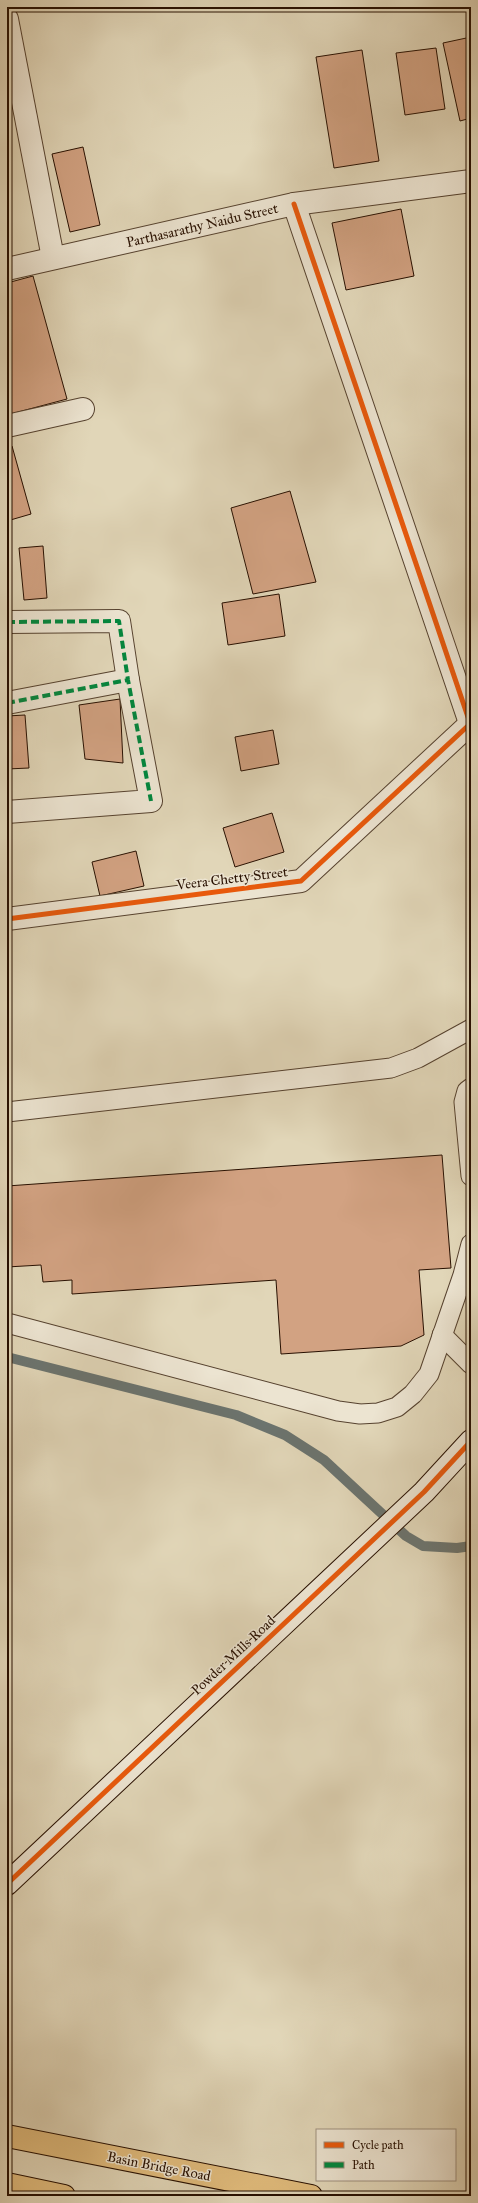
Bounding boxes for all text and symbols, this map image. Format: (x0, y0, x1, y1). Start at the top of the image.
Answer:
street label: Parthasarathy Naidu Street (125, 200, 280, 251)
street label: Veera Chetty Street (174, 863, 289, 894)
street label: Powder Mills Road (188, 1612, 279, 1699)
legend (316, 2129, 456, 2181)
text: Cycle path (352, 2138, 404, 2152)
street label: Basin Bridge Road (106, 2148, 212, 2185)
text: Path (352, 2158, 375, 2172)

